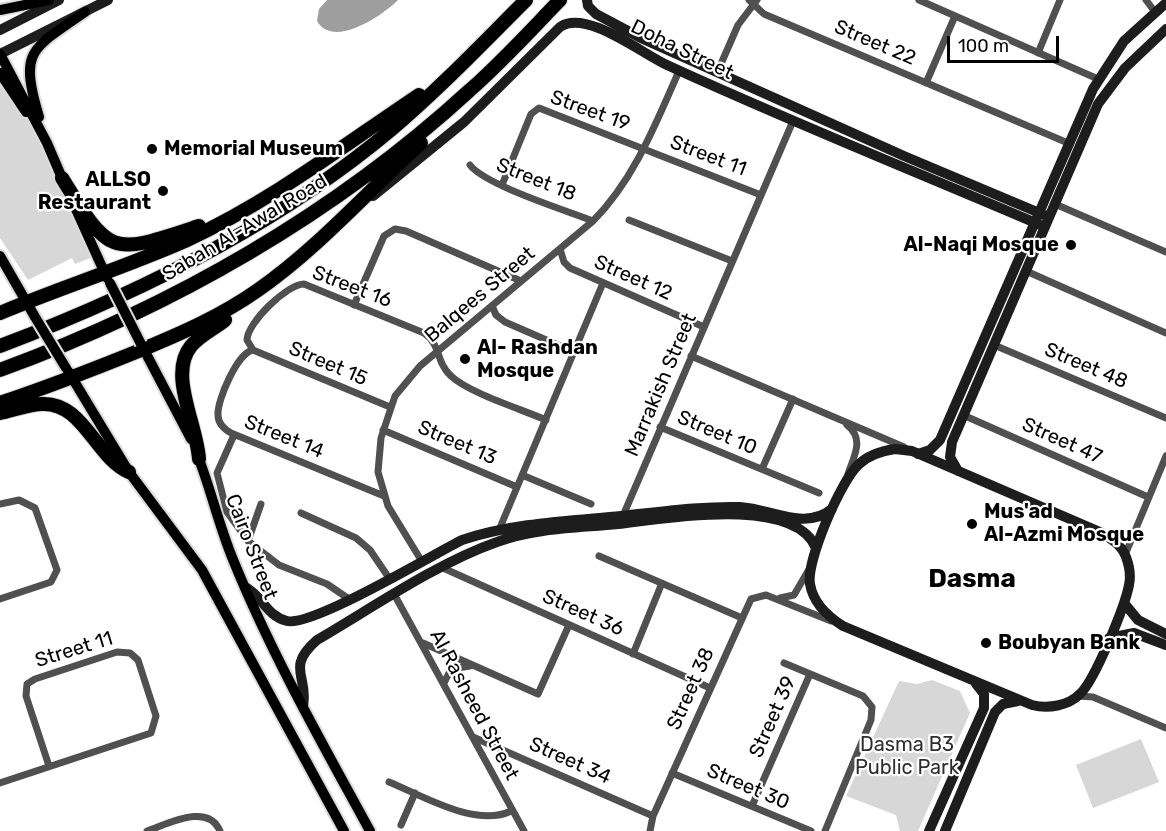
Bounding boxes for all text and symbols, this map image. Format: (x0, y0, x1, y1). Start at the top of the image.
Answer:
street label: Doha Street (627, 15, 737, 85)
street label: Street 22 (831, 15, 919, 71)
scale bar (950, 24, 1062, 62)
text: 100 m (958, 35, 1009, 57)
street label: Street 19 (547, 86, 633, 136)
street label: Street 11 (666, 130, 750, 182)
place label: Memorial Museum (164, 137, 343, 161)
marker: Memorial Museum (145, 142, 159, 156)
street label: Street 18 (493, 153, 579, 207)
place label: ALLSO Restaurant (38, 168, 151, 215)
street label: Sabah Al-Awal Road (158, 169, 332, 287)
marker: ALLSO Restaurant (156, 184, 170, 198)
place label: Al-Naqi Mosque (904, 233, 1059, 257)
marker: Al-Naqi Mosque (1064, 238, 1078, 252)
street label: Balqees Street (420, 242, 540, 348)
street label: Street 12 (590, 250, 676, 306)
street label: Street 16 (309, 261, 395, 313)
street label: Marrakish Street (620, 310, 702, 460)
place label: Al- Rashdan Mosque (477, 336, 598, 383)
street label: Street 15 (285, 337, 371, 391)
street label: Street 48 (1041, 338, 1131, 394)
marker: Al- Rashdan Mosque (458, 352, 472, 366)
street label: Street 10 (674, 406, 760, 460)
street label: Street 14 (241, 410, 327, 464)
street label: Street 47 (1018, 413, 1106, 469)
street label: Street 13 (414, 416, 500, 470)
street label: Cairo Street (220, 491, 282, 603)
place label: Mus'ad Al-Azmi Mosque (984, 500, 1144, 547)
marker: Mus'ad Al-Azmi Mosque (965, 517, 979, 531)
district label: Dasma (928, 563, 1016, 595)
street label: Street 36 (538, 584, 628, 642)
street label: Al Rasheed Street (424, 626, 524, 784)
street label: Street 11 (32, 627, 116, 673)
place label: Boubyan Bank (998, 631, 1140, 655)
marker: Boubyan Bank (979, 636, 993, 650)
street label: Street 38 (662, 644, 720, 734)
street label: Street 39 (744, 673, 802, 761)
street label: Street 34 (525, 732, 615, 790)
park label: Dasma B3 Public Park (855, 733, 959, 780)
street label: Street 30 (703, 759, 793, 815)

